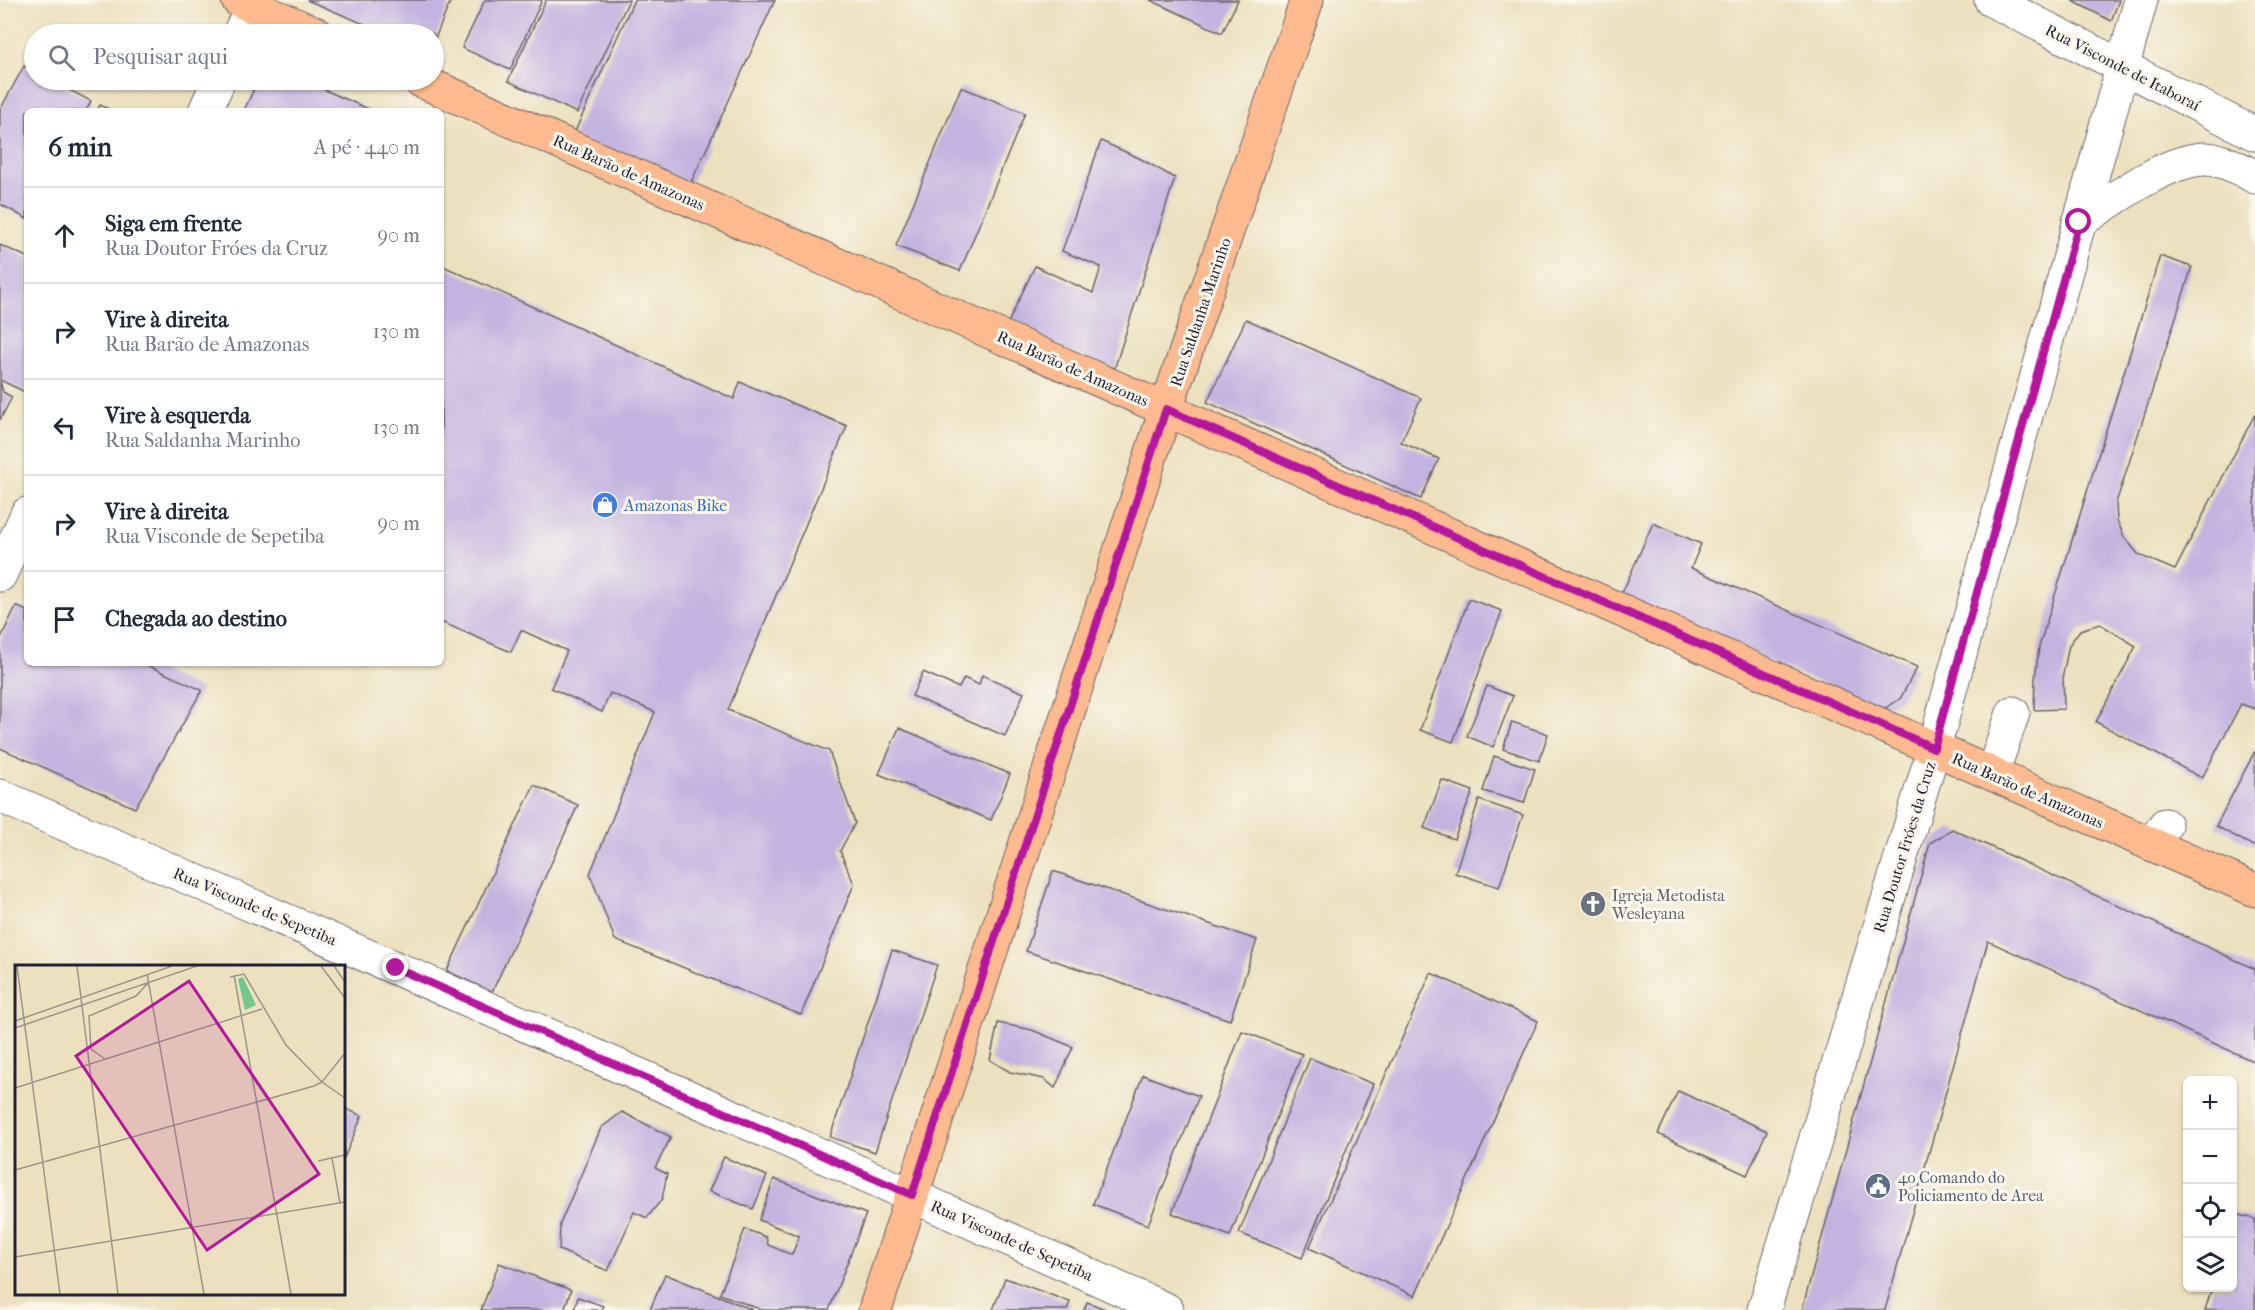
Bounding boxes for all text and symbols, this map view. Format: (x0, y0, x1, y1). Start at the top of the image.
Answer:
street label: Rua Visconde de Itaboraí (2042, 20, 2204, 115)
search box (24, 24, 444, 90)
icon: search (45, 41, 78, 74)
text: Pesquisar aqui (93, 44, 228, 70)
street label: Rua Barão de Amazonas (550, 131, 707, 214)
text: 6 min (48, 132, 112, 163)
text: A pé · 440 m (314, 136, 420, 159)
route start (2065, 208, 2091, 234)
text: Siga em frente (105, 211, 242, 237)
icon: ahead (48, 219, 81, 252)
text: 90 m (378, 224, 420, 247)
street label: Rua Saldanha Marinho (1166, 235, 1235, 389)
text: Rua Doutor Fróes da Cruz (105, 237, 328, 260)
text: Vire à direita (105, 307, 228, 333)
icon: right (48, 315, 81, 348)
text: 130 m (373, 320, 420, 343)
street label: Rua Barão de Amazonas (994, 327, 1151, 410)
text: Rua Barão de Amazonas (105, 333, 310, 356)
text: Vire à esquerda (105, 403, 250, 429)
icon: left (48, 411, 81, 444)
text: 130 m (373, 416, 420, 439)
text: Rua Saldanha Marinho (105, 429, 300, 452)
shop icon: Amazonas Bike (590, 490, 620, 520)
place label: Amazonas Bike (623, 496, 727, 515)
text: Vire à direita (105, 499, 228, 525)
icon: right (48, 507, 81, 540)
text: 90 m (378, 512, 420, 535)
text: Rua Visconde de Sepetiba (105, 525, 324, 548)
icon: arrive (48, 603, 81, 636)
text: Chegada ao destino (105, 606, 287, 632)
street label: Rua Barão de Amazonas (1949, 749, 2106, 832)
street label: Rua Doutor Fróes da Cruz (1869, 759, 1940, 935)
street label: Rua Visconde de Sepetiba (170, 863, 340, 950)
place label: Igreja Metodista Wesleyana (1611, 886, 1726, 923)
church icon: Igreja Metodista Wesleyana (1578, 889, 1608, 919)
route end (382, 954, 408, 980)
inset map (15, 965, 345, 1295)
map controls (2183, 1076, 2237, 1292)
button: + (2183, 1076, 2237, 1130)
button: − (2183, 1130, 2237, 1184)
place label: 4o Comando do Policiamento de Area (1898, 1168, 2044, 1205)
public building icon: 4o Comando do Policiamento de Area (1863, 1171, 1893, 1201)
button: locate (2183, 1184, 2237, 1238)
street label: Rua Visconde de Sepetiba (928, 1196, 1096, 1285)
button: layers (2183, 1238, 2237, 1292)

